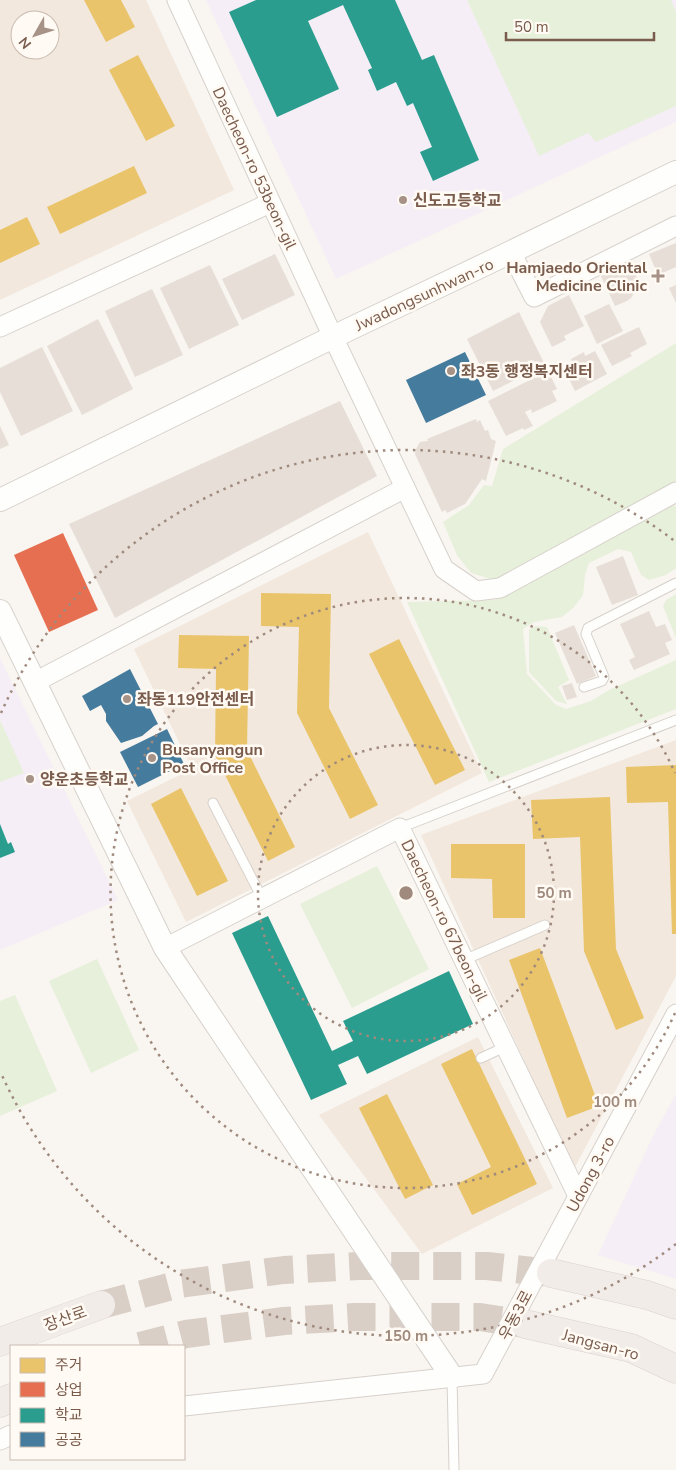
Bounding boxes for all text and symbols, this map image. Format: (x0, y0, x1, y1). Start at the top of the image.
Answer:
north arrow (10, 10, 60, 60)
scale bar (506, 10, 654, 42)
text: 50 m (514, 17, 549, 37)
text: N (15, 33, 36, 53)
street label: Daecheon-ro 53beon-gil (207, 83, 302, 254)
place label: 신도고등학교 (413, 190, 502, 212)
marker: 신도고등학교 (397, 194, 409, 206)
street label: Jwadongsunhwan-ro (351, 253, 497, 337)
place label: Hamjaedo Oriental Medicine Clinic (506, 257, 647, 297)
marker: Hamjaedo Oriental Medicine Clinic (651, 269, 665, 283)
place label: 좌3동 행정복지센터 (461, 361, 593, 383)
marker: 좌3동 행정복지센터 (445, 365, 457, 377)
place label: 좌동119안전센터 (137, 689, 254, 711)
marker: 좌동119안전센터 (121, 693, 133, 705)
place label: Busanyangun Post Office (162, 739, 263, 779)
marker: Busanyangun Post Office (146, 752, 158, 764)
place label: 양운초등학교 (40, 769, 129, 791)
marker: 양운초등학교 (24, 773, 36, 785)
street label: Daecheon-ro 67beon-gil (395, 836, 493, 1005)
text: 50 m (536, 883, 572, 903)
centre of rings (397, 884, 415, 902)
text: 100 m (593, 1092, 637, 1112)
street label: Udong 3-ro (562, 1132, 620, 1216)
street label: 우동3로 (494, 1286, 538, 1344)
street label: 장산로 (41, 1301, 90, 1337)
street label: Jangsan-ro (559, 1324, 642, 1366)
text: 150 m (384, 1326, 428, 1346)
legend (10, 1345, 185, 1460)
text: 주거 (55, 1355, 83, 1375)
text: 상업 (55, 1380, 83, 1400)
text: 학교 (55, 1405, 83, 1425)
text: 공공 (55, 1430, 83, 1450)

